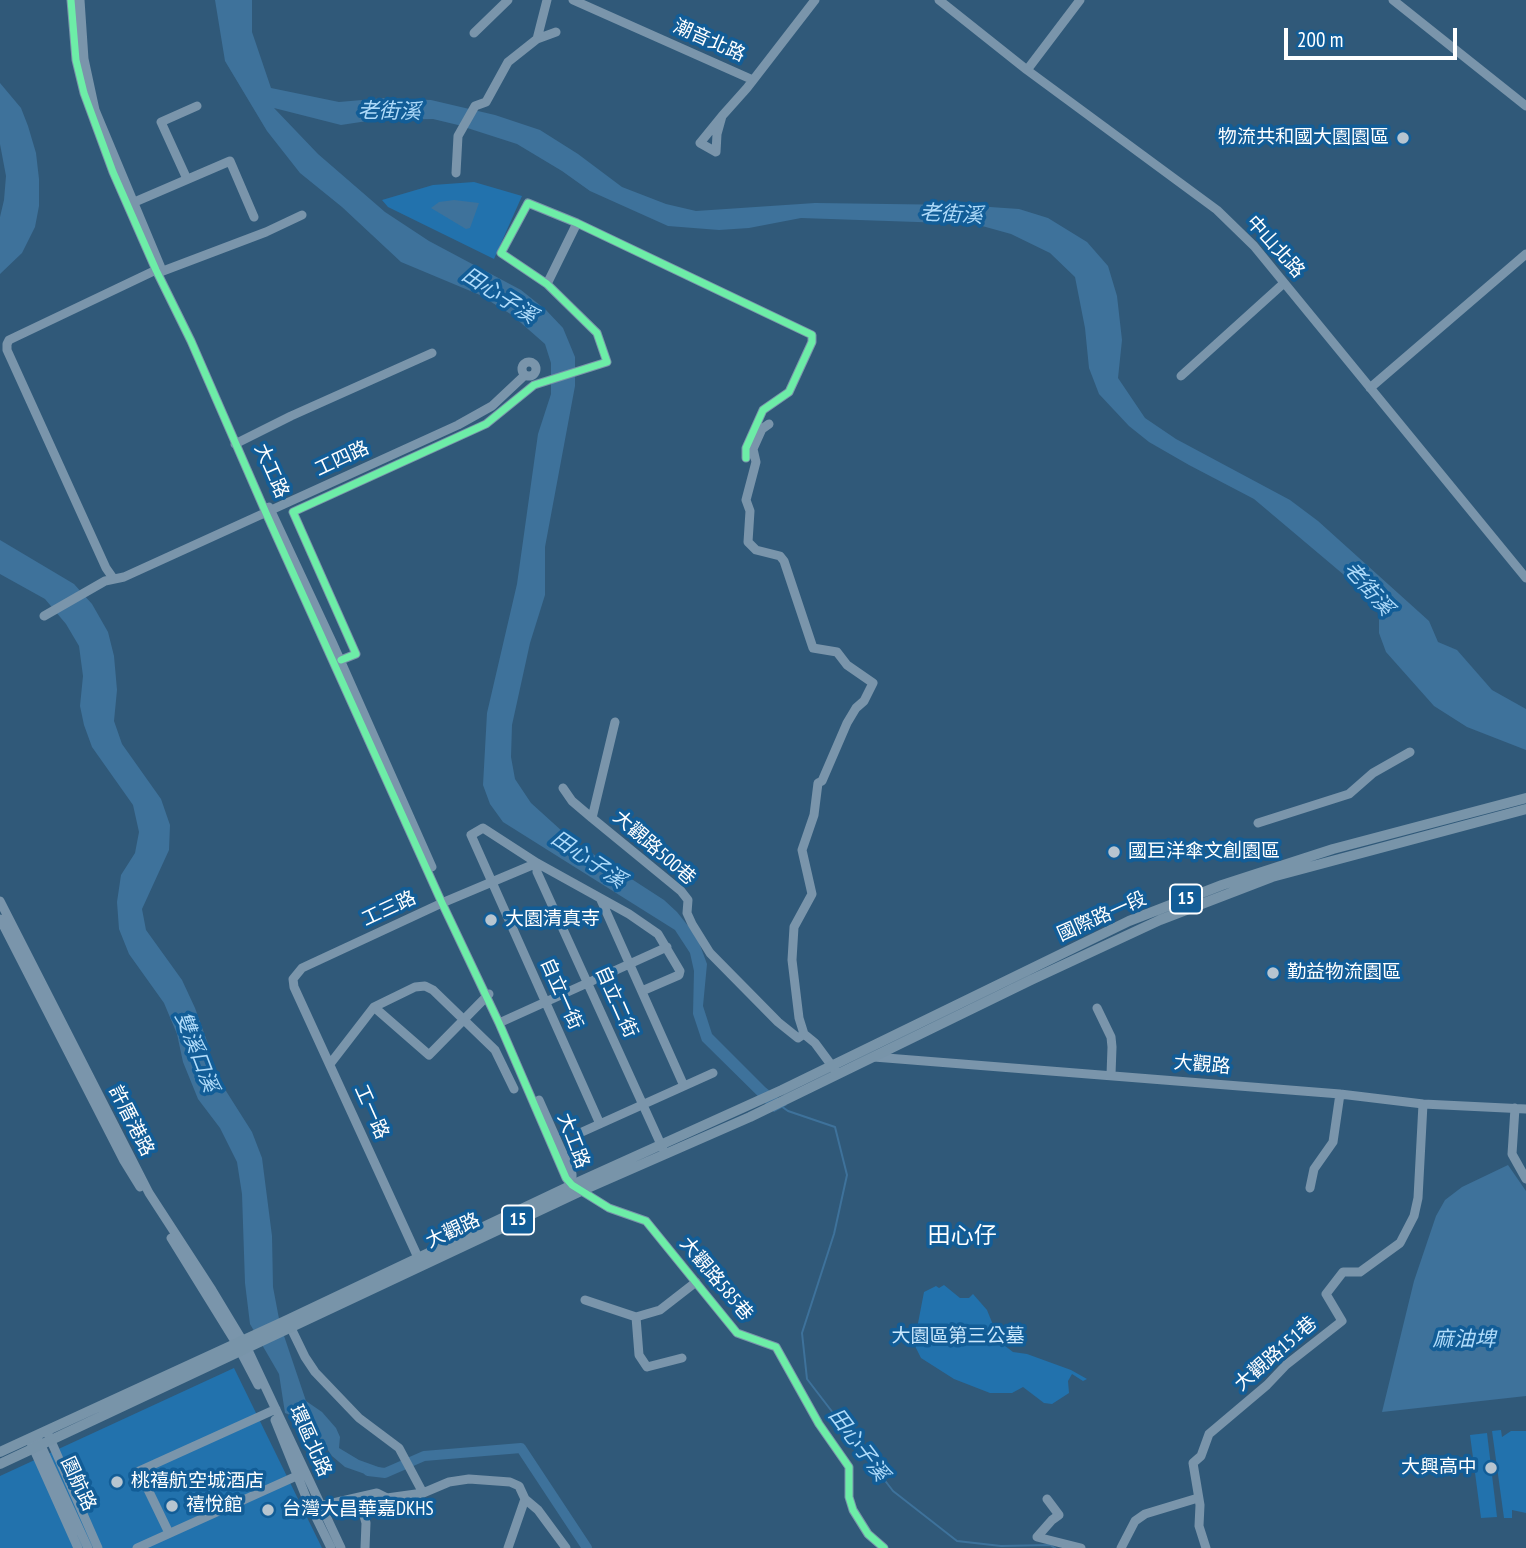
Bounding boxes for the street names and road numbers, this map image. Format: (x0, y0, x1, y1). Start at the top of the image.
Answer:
street label: 潮音北路 (670, 15, 748, 67)
street label: 中山北路 (1241, 211, 1309, 283)
street label: 工四路 (311, 437, 373, 481)
street label: 大工路 (249, 440, 293, 502)
street label: 大觀路500巷 (608, 806, 700, 890)
road number: 15 (1170, 884, 1202, 914)
street label: 工三路 (358, 887, 420, 931)
street label: 國際路一段 (1054, 887, 1150, 947)
street label: 自立一街 (535, 955, 587, 1033)
street label: 自立二街 (590, 963, 642, 1041)
street label: 大觀路 (1173, 1051, 1231, 1079)
street label: 工一路 (349, 1081, 393, 1143)
street label: 許厝港路 (104, 1082, 158, 1160)
street label: 大工路 (552, 1110, 594, 1172)
road number: 15 (502, 1205, 534, 1234)
street label: 大觀路 (422, 1209, 484, 1253)
street label: 大觀路585巷 (675, 1233, 757, 1325)
street label: 大觀路151巷 (1230, 1312, 1322, 1396)
street label: 環區北路 (284, 1402, 336, 1480)
street label: 園航路 (56, 1453, 100, 1515)

